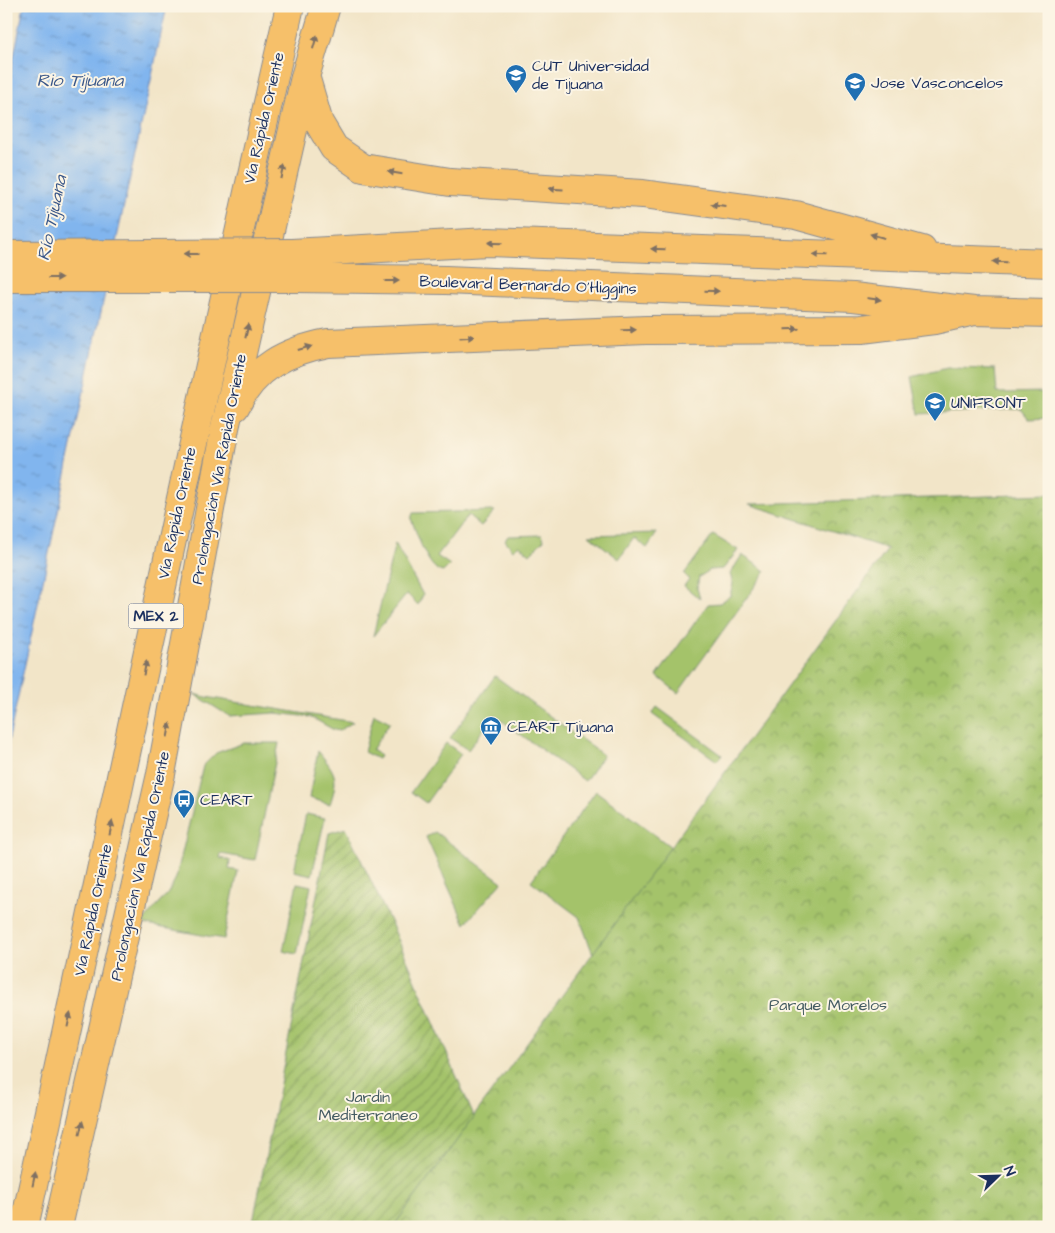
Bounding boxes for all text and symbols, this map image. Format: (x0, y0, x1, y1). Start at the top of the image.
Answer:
one-way arrow (312, 34, 320, 49)
street label: Vía Rápida Oriente (238, 50, 290, 186)
place label: CUT Universidad de Tijuana (532, 55, 649, 95)
school or university icon: CUT Universidad de Tijuana (504, 63, 528, 94)
water label: Rio Tijuana (37, 68, 124, 93)
school or university icon: Jose Vasconcelos (843, 71, 867, 102)
place label: Jose Vasconcelos (871, 72, 1003, 94)
one-way arrow (279, 165, 287, 180)
one-way arrow (387, 168, 403, 176)
water label: Río Tijuana (31, 172, 73, 263)
one-way arrow (548, 184, 564, 192)
one-way arrow (710, 200, 726, 208)
one-way arrow (870, 231, 885, 239)
one-way arrow (487, 238, 503, 246)
one-way arrow (649, 245, 665, 253)
one-way arrow (183, 250, 199, 258)
one-way arrow (812, 251, 828, 259)
one-way arrow (992, 257, 1008, 265)
street label: Boulevard Bernardo O'Higgins (419, 270, 637, 301)
one-way arrow (47, 274, 63, 282)
one-way arrow (384, 277, 400, 285)
one-way arrow (704, 287, 720, 295)
one-way arrow (866, 295, 882, 303)
one-way arrow (243, 323, 251, 338)
one-way arrow (784, 325, 800, 333)
one-way arrow (622, 326, 638, 334)
one-way arrow (459, 332, 475, 340)
one-way arrow (298, 344, 313, 352)
street label: Prolongación Vía Rápida Oriente (186, 352, 253, 586)
school or university icon: UNIFRONT (923, 391, 947, 422)
place label: UNIFRONT (951, 392, 1026, 414)
street label: Vía Rápida Oriente (152, 445, 202, 581)
road number: MEX 2 (128, 604, 184, 628)
one-way arrow (141, 661, 149, 676)
museum icon: CEART Tijuana (479, 715, 503, 746)
place label: CEART Tijuana (507, 716, 613, 738)
one-way arrow (165, 722, 173, 738)
street label: Prolongación Vía Rápida Oriente (105, 749, 176, 983)
bus stop icon: CEART (172, 788, 196, 819)
place label: CEART (200, 789, 252, 811)
one-way arrow (108, 819, 116, 835)
street label: Vía Rápida Oriente (68, 842, 118, 978)
park label: Parque Morelos (769, 994, 887, 1016)
one-way arrow (65, 1013, 73, 1028)
park label: Jardin Mediterraneo (318, 1086, 418, 1126)
one-way arrow (77, 1121, 85, 1136)
north arrow (972, 1150, 1022, 1200)
text: N (998, 1163, 1020, 1179)
one-way arrow (30, 1172, 38, 1187)

